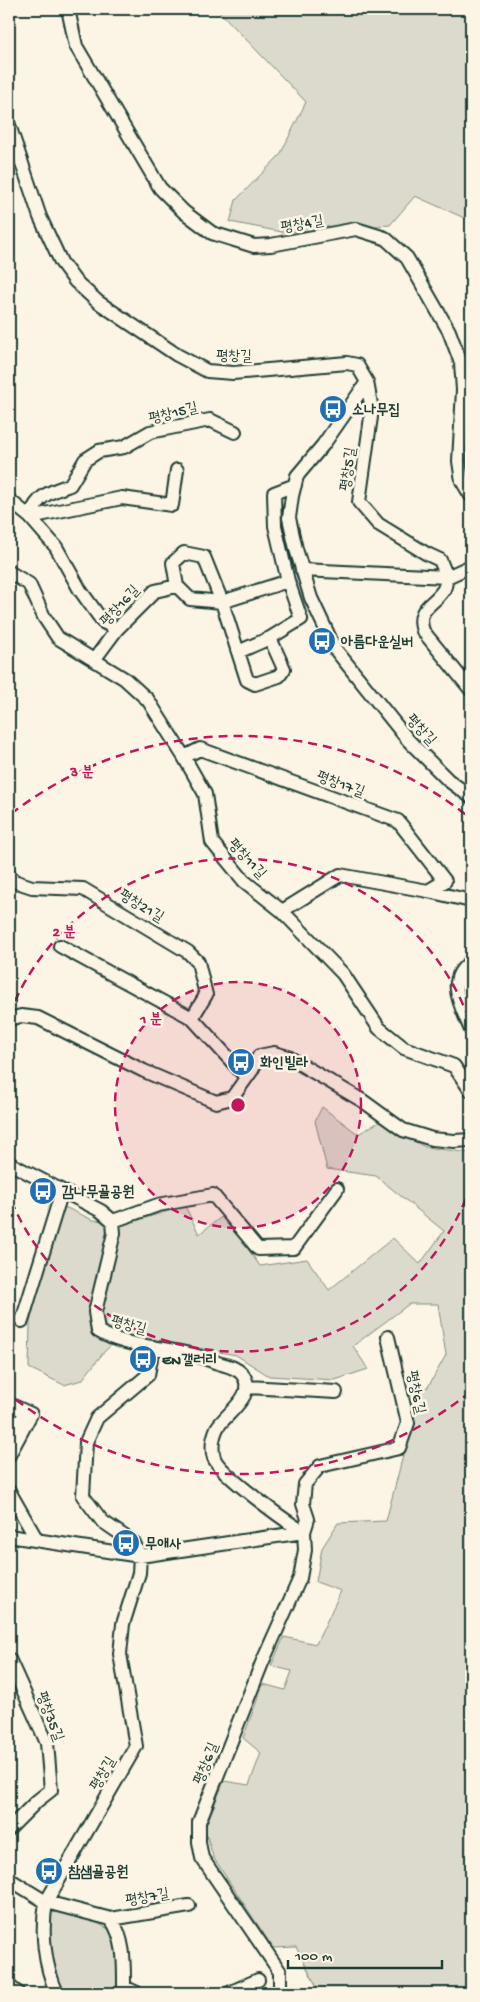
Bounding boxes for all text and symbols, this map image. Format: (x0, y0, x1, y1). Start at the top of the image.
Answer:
street label: 평창4길 (279, 212, 325, 238)
street label: 평창길 (216, 348, 252, 366)
bus stop icon: 소나무집 (318, 394, 348, 424)
street label: 평창15길 (147, 399, 200, 429)
place label: 소나무집 (352, 402, 400, 420)
street label: 평창5길 (337, 446, 361, 492)
street label: 평창16길 (97, 582, 144, 631)
bus stop icon: 아름다운실버 (307, 626, 337, 656)
place label: 아름다운실버 (340, 634, 413, 652)
street label: 평창길 (402, 711, 439, 750)
text: 3 분 (69, 764, 94, 782)
street label: 평창17길 (314, 768, 367, 802)
street label: 평창11길 (223, 836, 270, 883)
street label: 평창21길 (115, 886, 167, 927)
text: 2 분 (53, 924, 75, 942)
text: 1 분 (139, 1011, 162, 1029)
bus stop icon: 화인빌라 (226, 1047, 256, 1077)
place label: 화인빌라 (260, 1055, 308, 1073)
centre of rings (229, 1096, 247, 1114)
bus stop icon: 감나무골공원 (28, 1176, 58, 1206)
place label: 감나무골공원 (62, 1184, 134, 1202)
street label: 평창길 (109, 1313, 148, 1339)
bus stop icon: EN갤러리 (128, 1344, 158, 1374)
place label: EN갤러리 (162, 1352, 217, 1370)
street label: 평창6길 (402, 1369, 428, 1416)
bus stop icon: 무애사 (111, 1528, 141, 1558)
place label: 무애사 (145, 1536, 181, 1554)
street label: 평창35길 (31, 1689, 67, 1744)
street label: 평창6길 (190, 1740, 223, 1787)
street label: 평창길 (87, 1754, 121, 1794)
bus stop icon: 참샘골공원 (34, 1856, 64, 1886)
place label: 참샘골공원 (68, 1864, 128, 1882)
street label: 평창7길 (124, 1885, 171, 1911)
scale bar (288, 1937, 441, 1969)
text: 100 m (294, 1948, 333, 1966)

